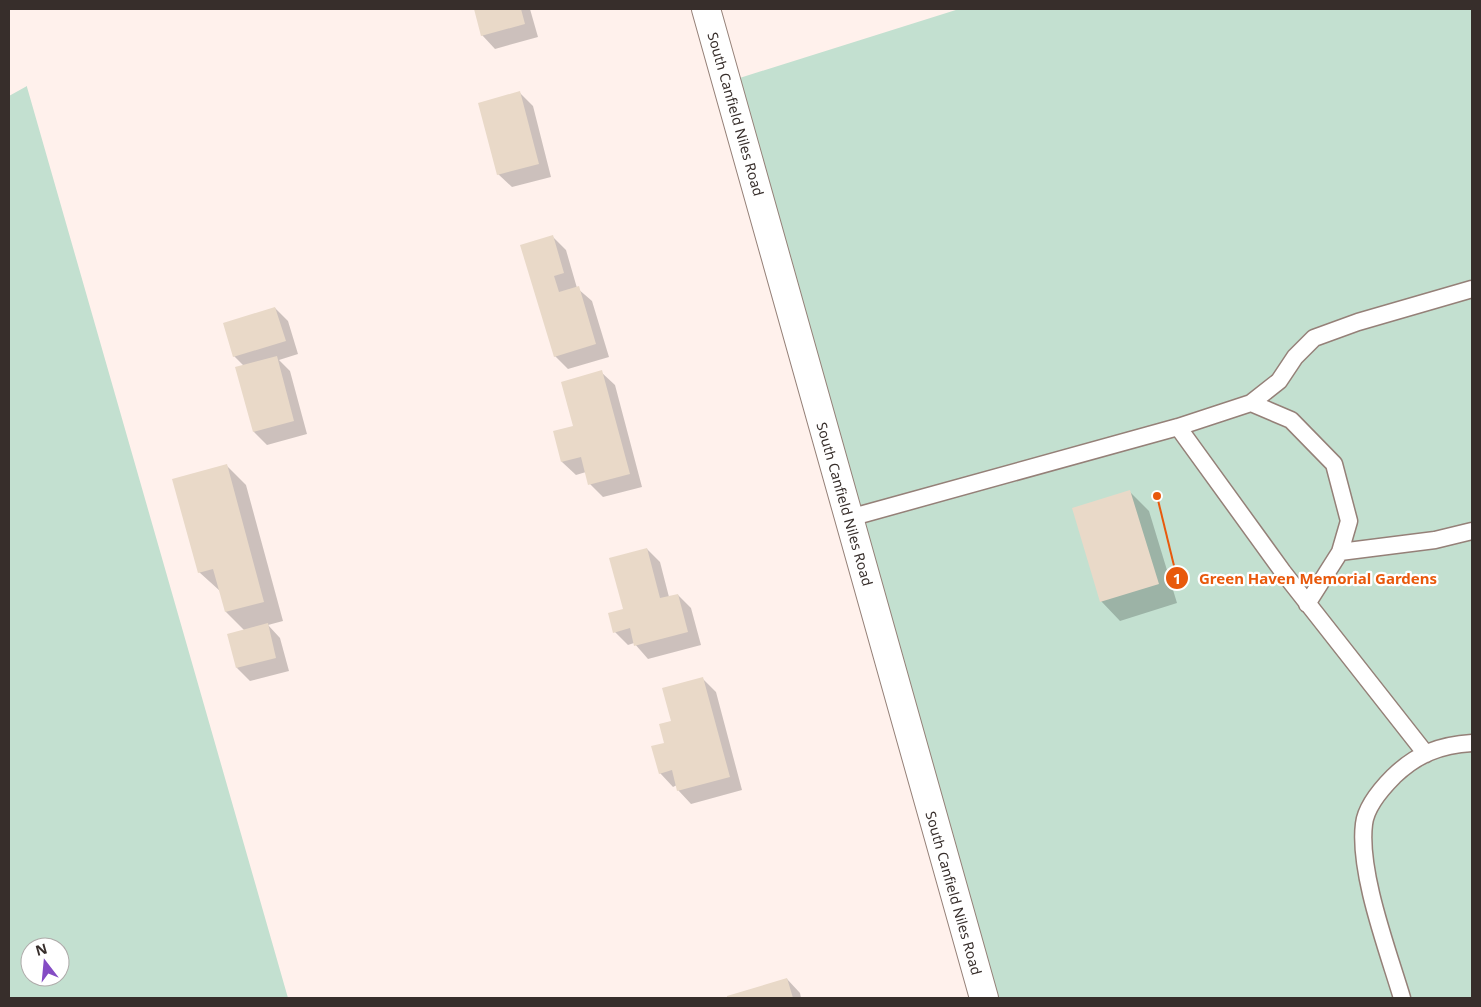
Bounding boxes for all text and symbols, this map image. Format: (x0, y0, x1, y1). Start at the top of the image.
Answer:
street label: South Canfield Niles Road (704, 30, 768, 198)
street label: South Canfield Niles Road (813, 420, 877, 588)
callout: Green Haven Memorial Gardens (1164, 563, 1447, 593)
text: 1 (1173, 568, 1181, 588)
text: Green Haven Memorial Gardens (1199, 568, 1437, 588)
street label: South Canfield Niles Road (922, 809, 986, 977)
north arrow (20, 937, 70, 987)
text: N (33, 938, 49, 960)

